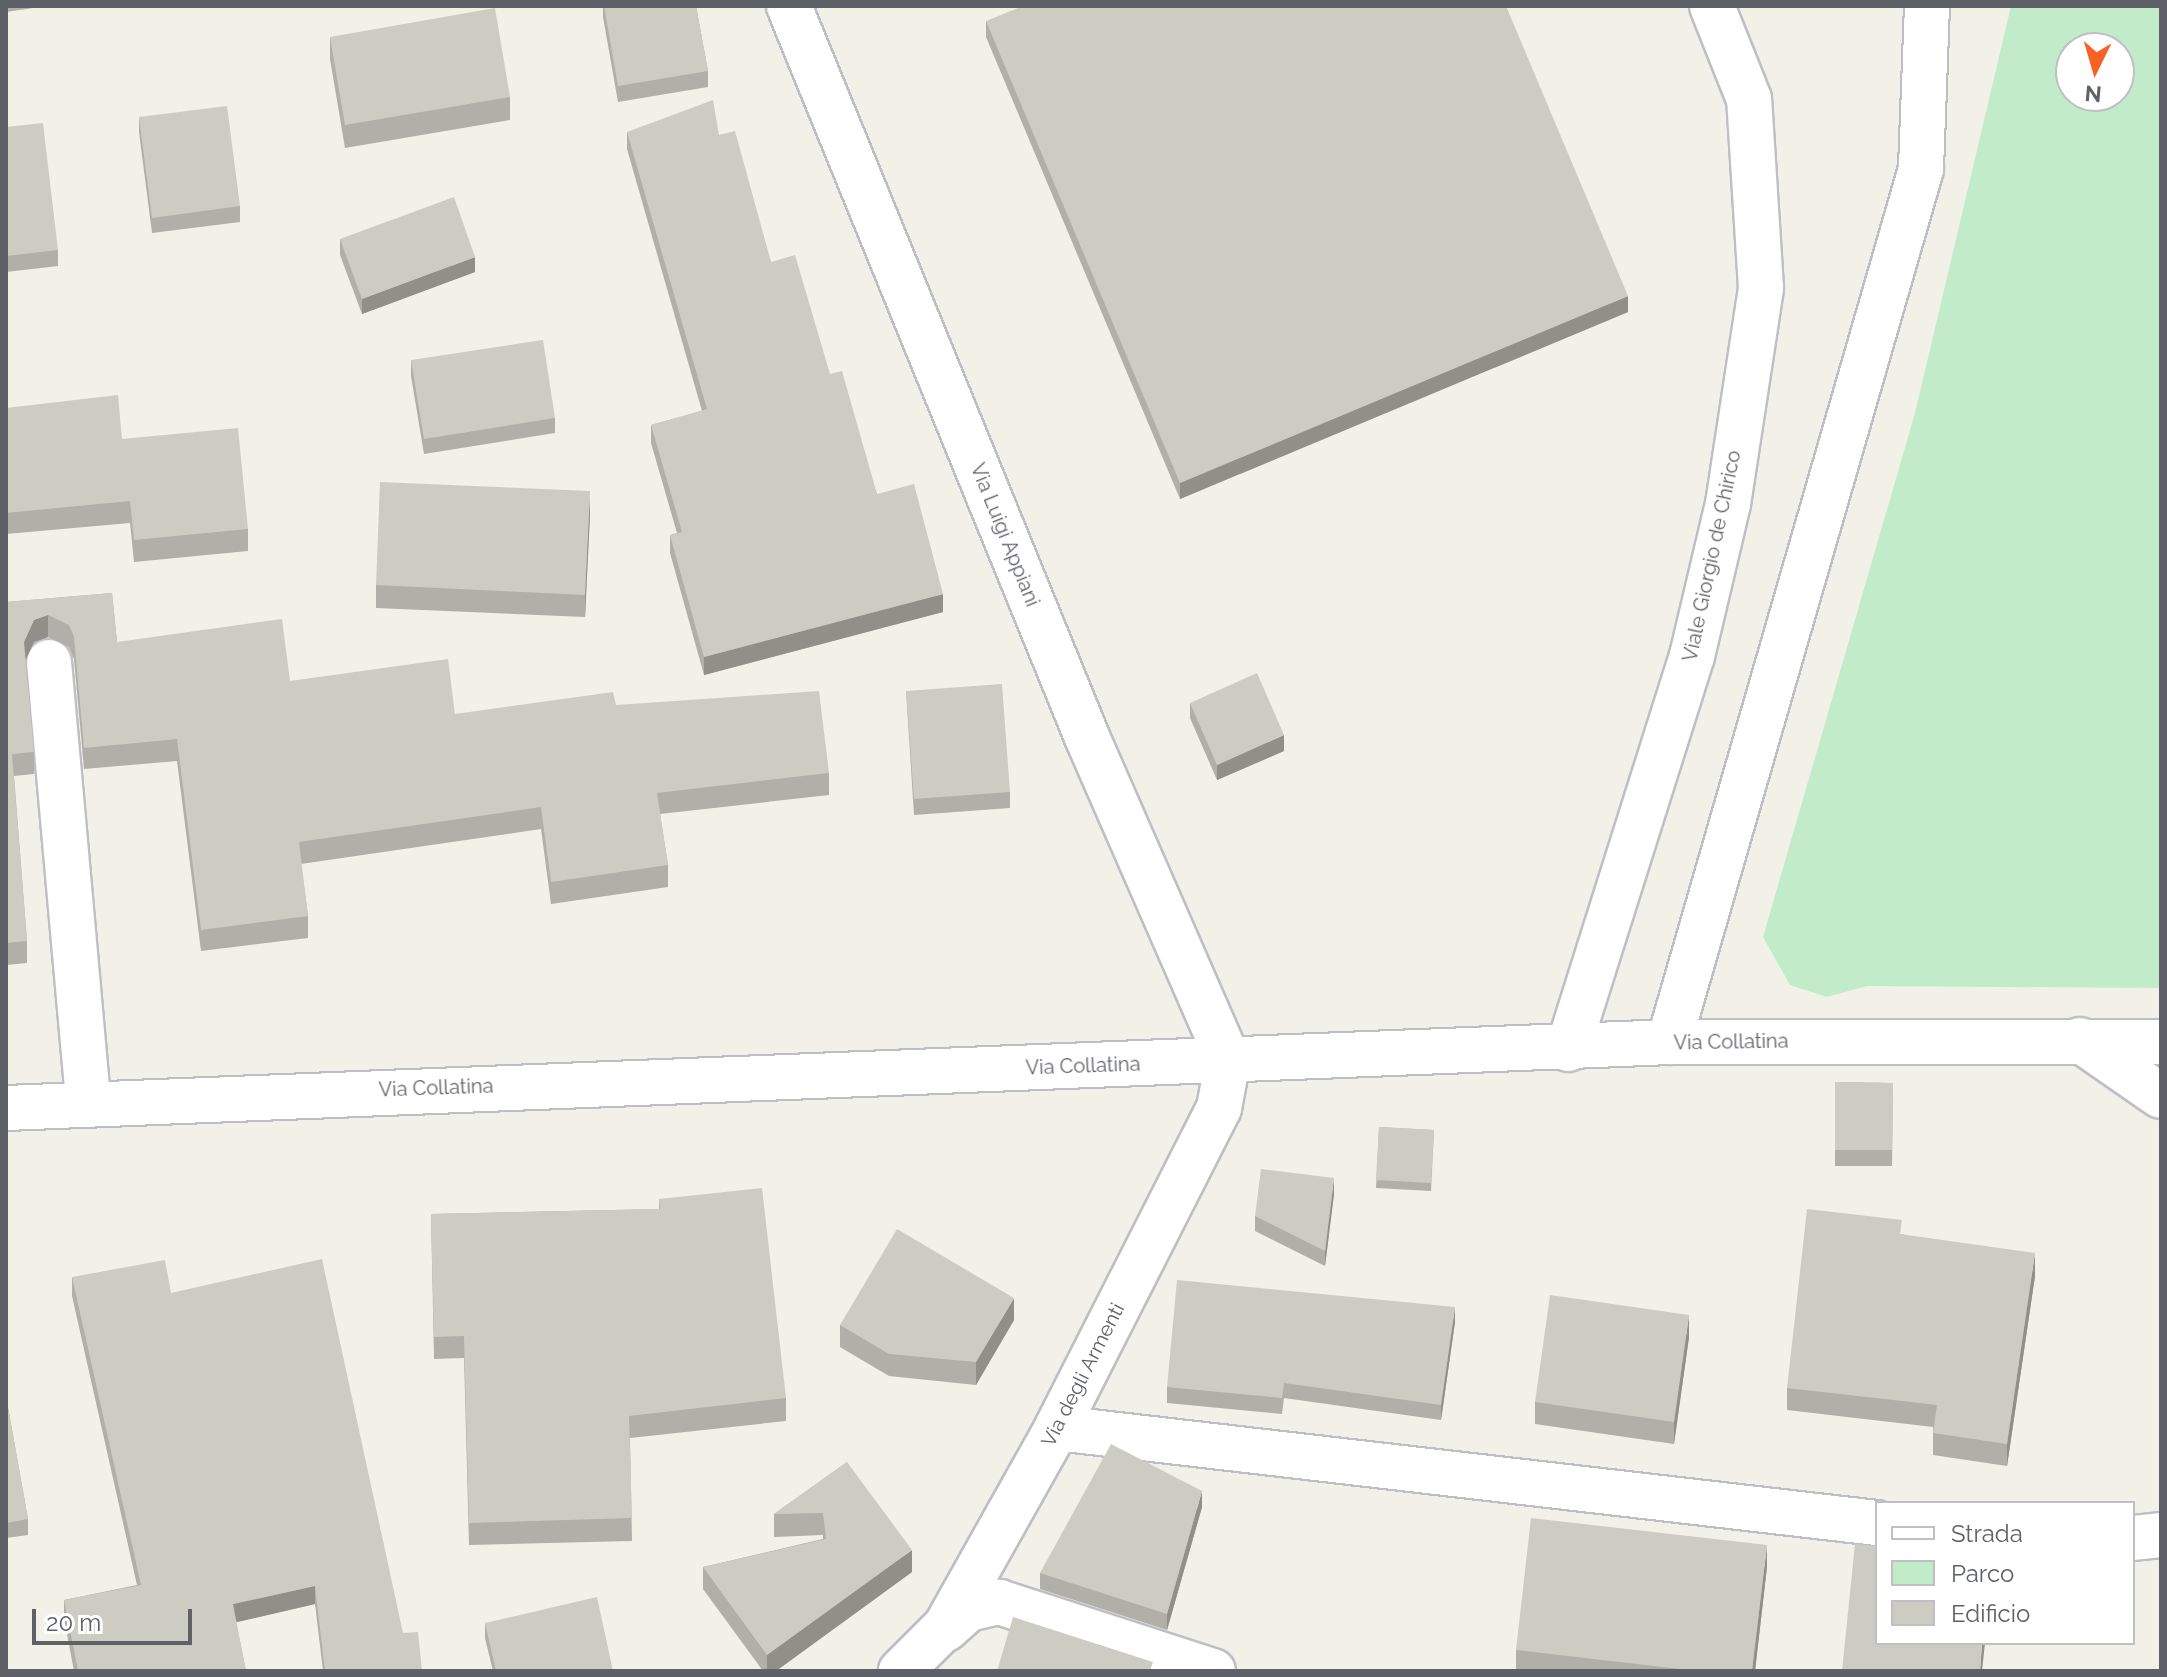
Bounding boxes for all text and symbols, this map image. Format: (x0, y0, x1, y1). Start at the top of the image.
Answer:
north arrow (2055, 32, 2135, 112)
text: N (2084, 80, 2103, 108)
street label: Viale Giorgio de Chirico (1678, 448, 1746, 664)
street label: Via Luigi Appiani (965, 460, 1045, 610)
street label: Via Collatina (1673, 1029, 1789, 1055)
street label: Via Collatina (1025, 1052, 1141, 1080)
street label: Via Collatina (378, 1074, 494, 1102)
street label: Via degli Armenti (1036, 1299, 1130, 1451)
legend (1875, 1501, 2135, 1645)
text: Strada (1951, 1519, 2023, 1548)
text: Parco (1951, 1559, 2014, 1588)
scale bar (36, 1593, 196, 1643)
text: Edificio (1951, 1599, 2030, 1628)
text: 20 m (46, 1608, 101, 1637)

